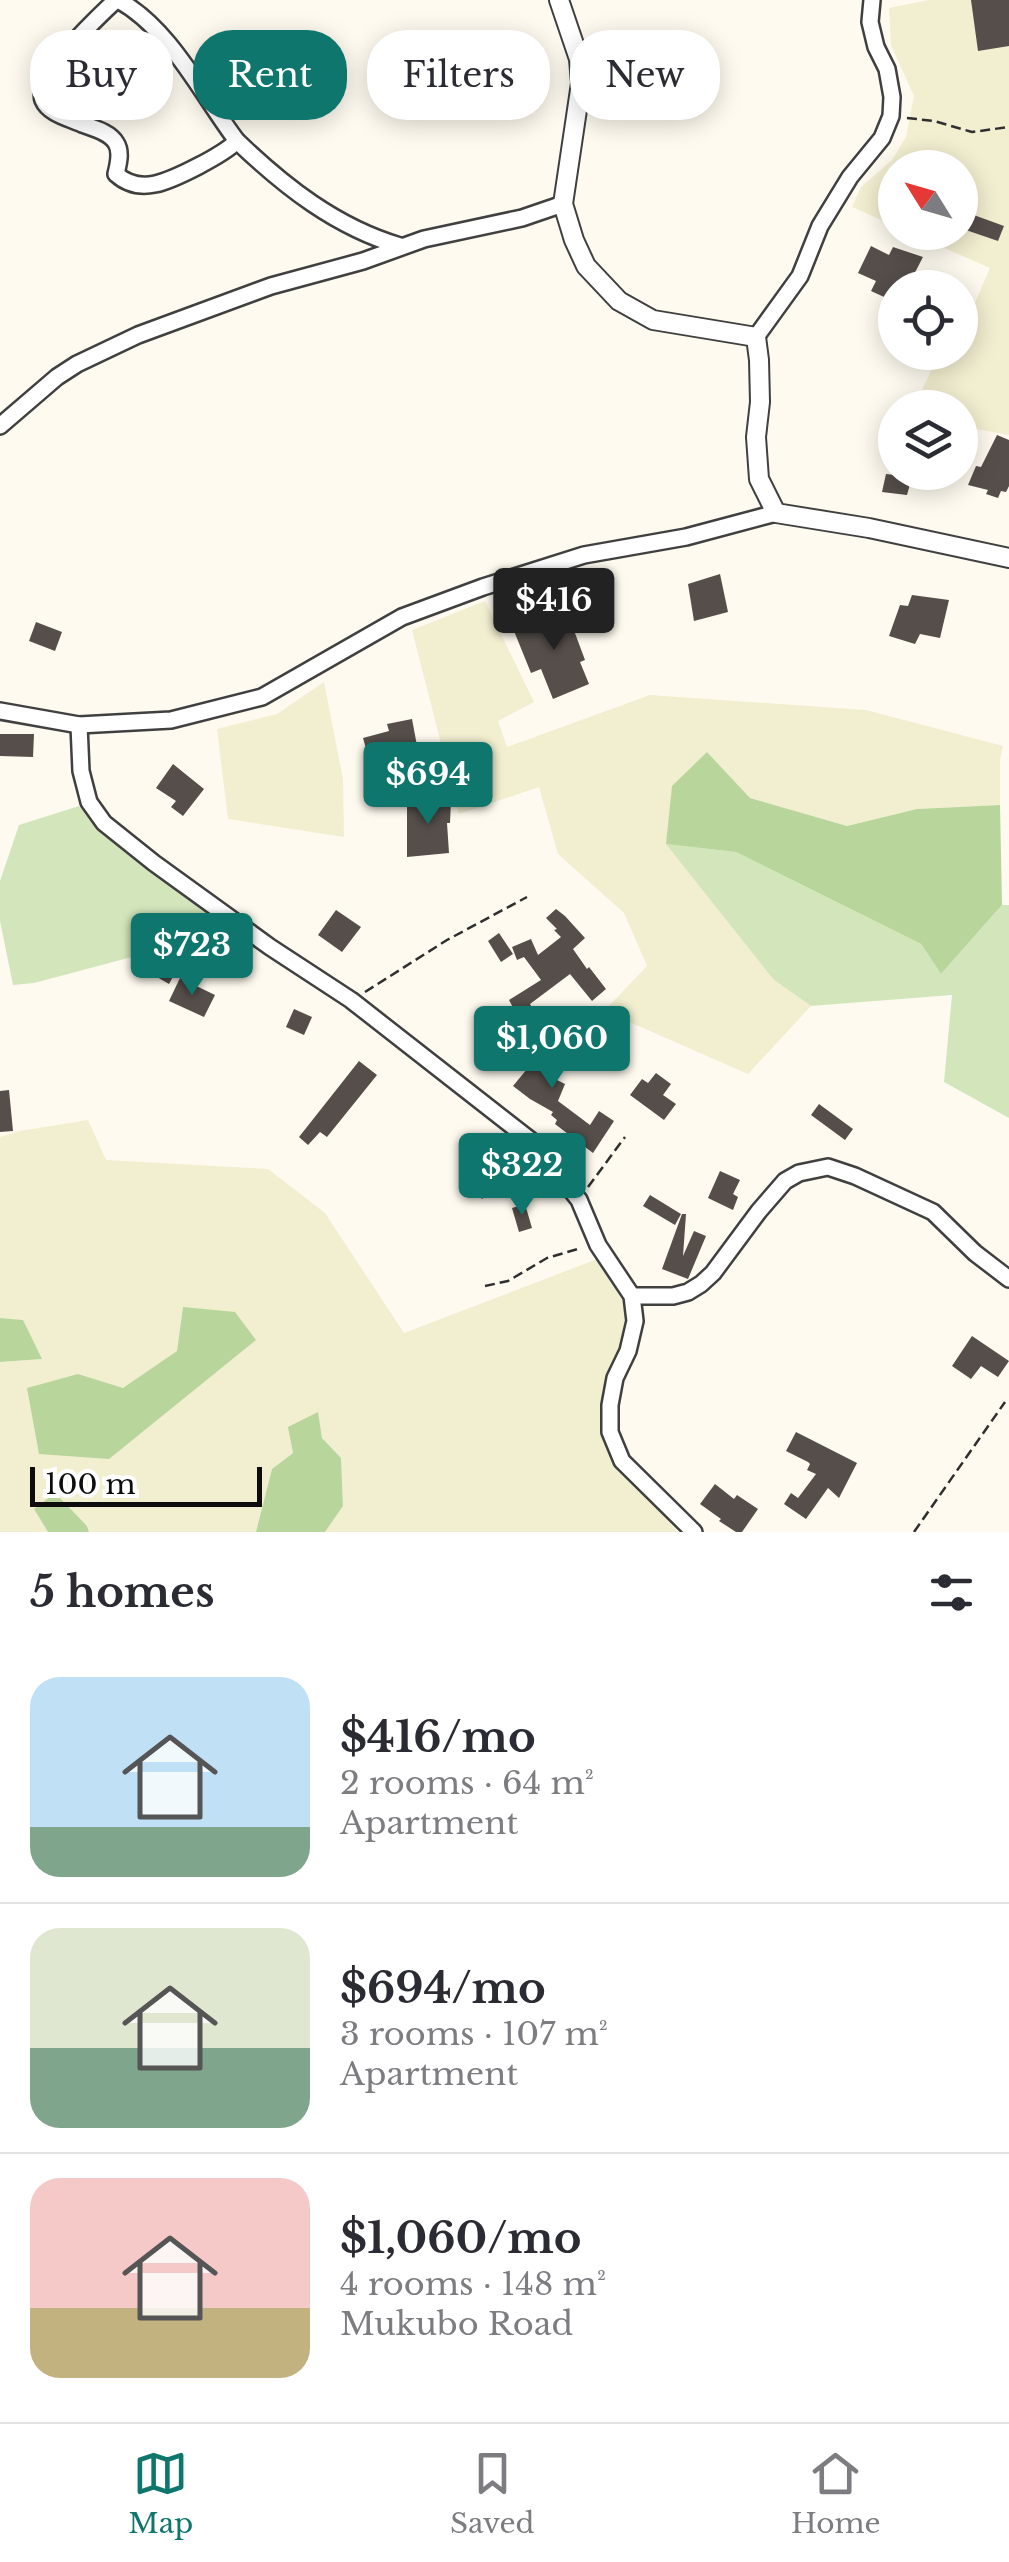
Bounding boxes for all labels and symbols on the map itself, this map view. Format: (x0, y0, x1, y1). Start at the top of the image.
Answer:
north arrow (878, 150, 978, 250)
pin: $416 (495, 568, 613, 653)
pin: $694 (369, 742, 487, 827)
pin: $723 (133, 913, 251, 998)
pin: $1,060 (471, 1006, 633, 1091)
pin: $322 (463, 1133, 581, 1218)
scale bar (30, 1462, 262, 1506)

